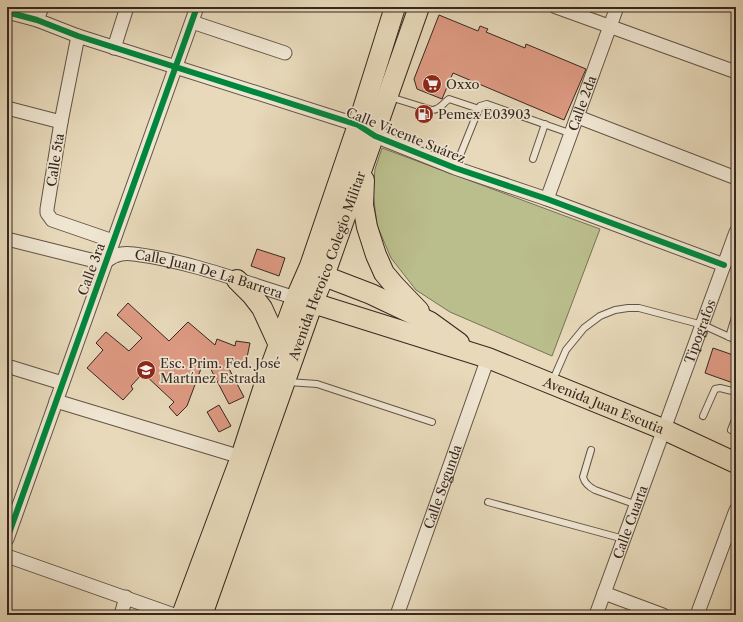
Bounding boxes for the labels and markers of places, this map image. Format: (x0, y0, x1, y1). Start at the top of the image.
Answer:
supermarket icon: Oxxo (421, 73, 443, 95)
place label: Oxxo (446, 76, 480, 92)
fuel station icon: Pemex E03903 (413, 103, 435, 125)
place label: Pemex E03903 (438, 106, 531, 122)
place label: Esc. Prim. Fed. José Martínez Estrada (160, 355, 281, 386)
school or university icon: Esc. Prim. Fed. José Martínez Estrada (135, 359, 157, 381)

